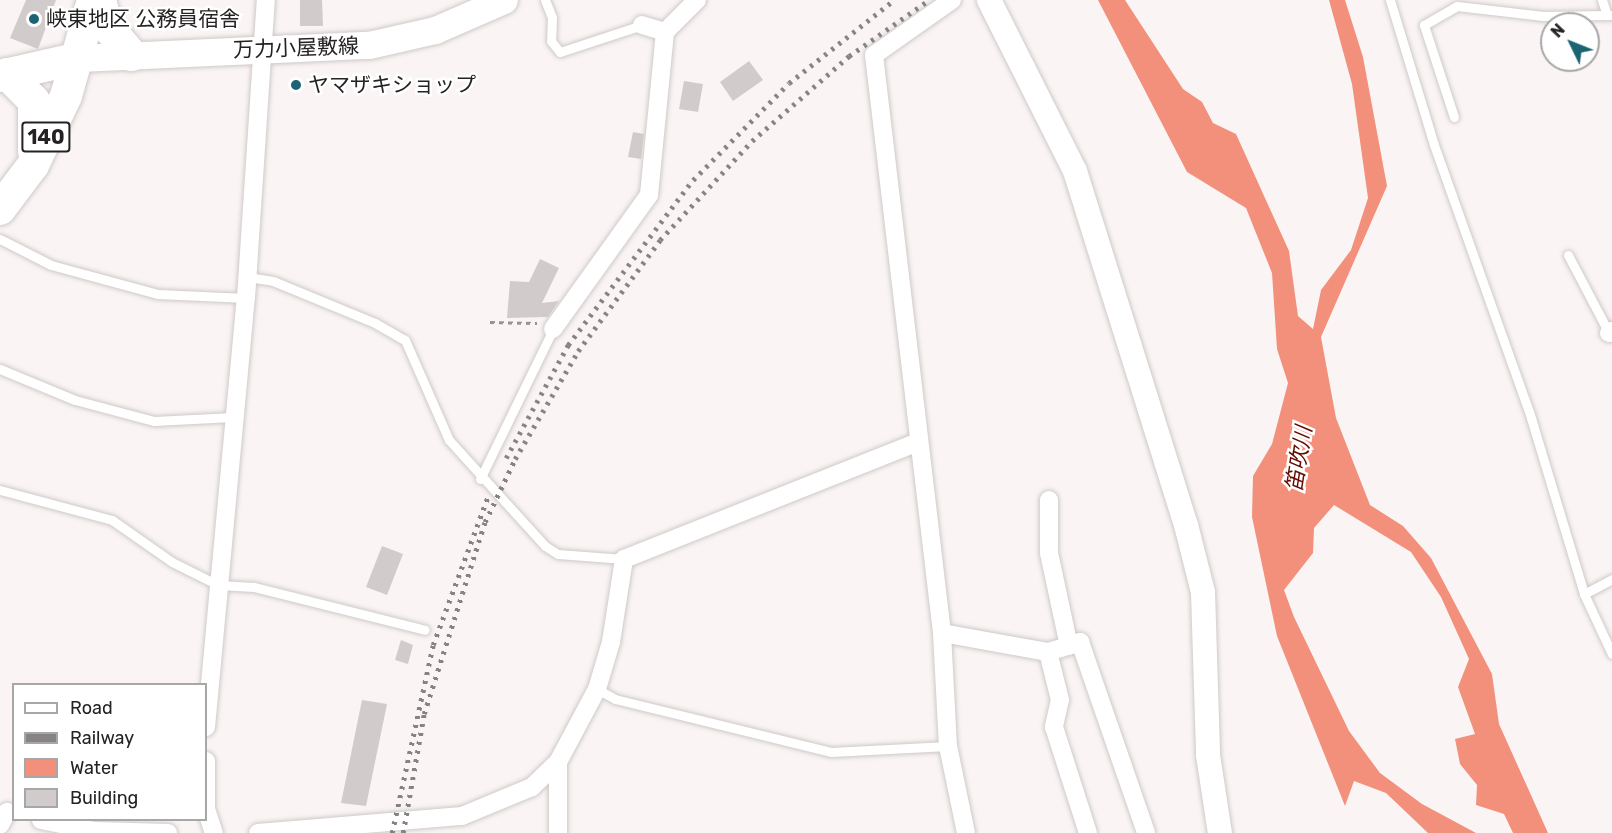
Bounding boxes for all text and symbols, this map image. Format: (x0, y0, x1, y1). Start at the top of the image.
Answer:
place label: 峡東地区 公務員宿舎 (46, 6, 240, 32)
marker: 峡東地区 公務員宿舎 (27, 12, 41, 26)
north arrow (1540, 12, 1600, 72)
text: N (1547, 20, 1569, 41)
street label: 万力小屋敷線 (233, 33, 359, 63)
place label: ヤマザキショップ (308, 72, 476, 98)
marker: ヤマザキショップ (289, 78, 303, 92)
road number: 140 (20, 120, 72, 154)
water label: 笛吹川 (1281, 424, 1317, 494)
legend (12, 683, 207, 821)
text: Road (70, 697, 113, 719)
text: Railway (70, 727, 134, 749)
text: Water (70, 757, 118, 779)
text: Building (70, 787, 138, 809)

